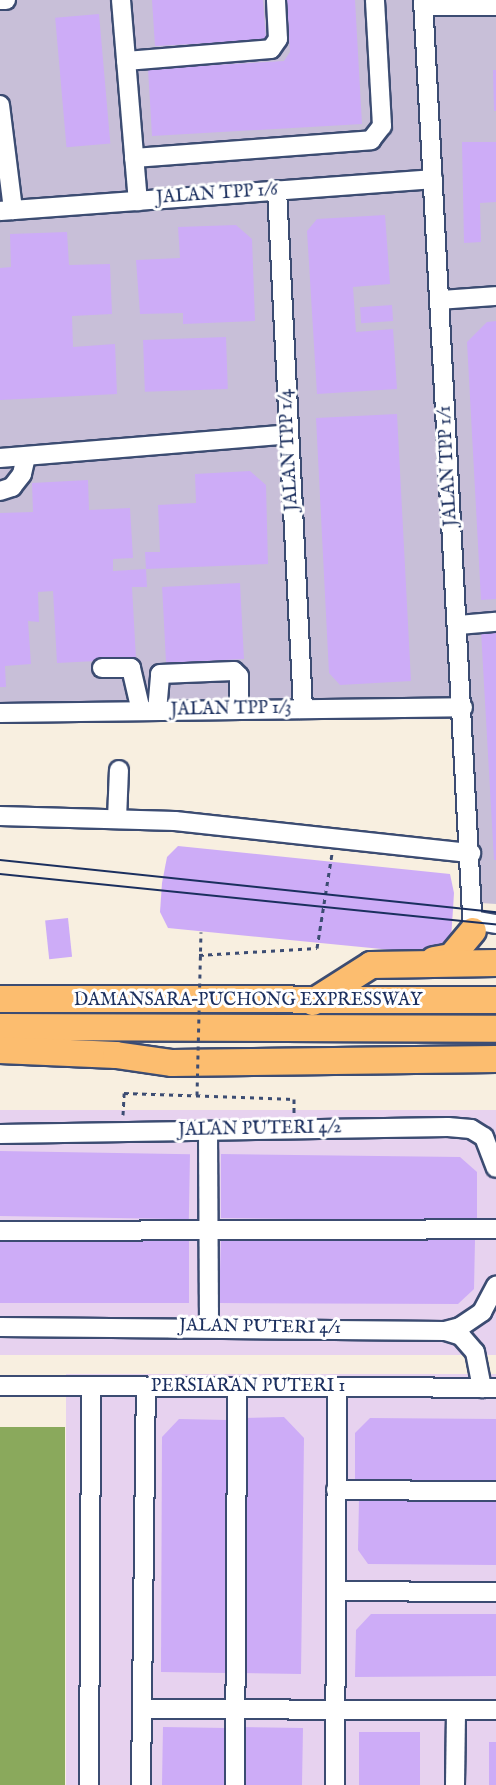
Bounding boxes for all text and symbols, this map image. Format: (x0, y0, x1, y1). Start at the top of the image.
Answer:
street label: JALAN TPP 1/6 (156, 180, 278, 210)
street label: JALAN TPP 1/4 (276, 388, 304, 512)
street label: JALAN TPP 1/1 (435, 405, 463, 527)
street label: JALAN TPP 1/3 (170, 698, 292, 722)
street label: DAMANSARA–PUCHONG EXPRESSWAY (74, 990, 422, 1012)
street label: JALAN PUTERI 4/2 (178, 1118, 342, 1142)
street label: JALAN PUTERI 4/1 (179, 1316, 341, 1340)
street label: PERSIARAN PUTERI 1 (151, 1376, 345, 1398)

